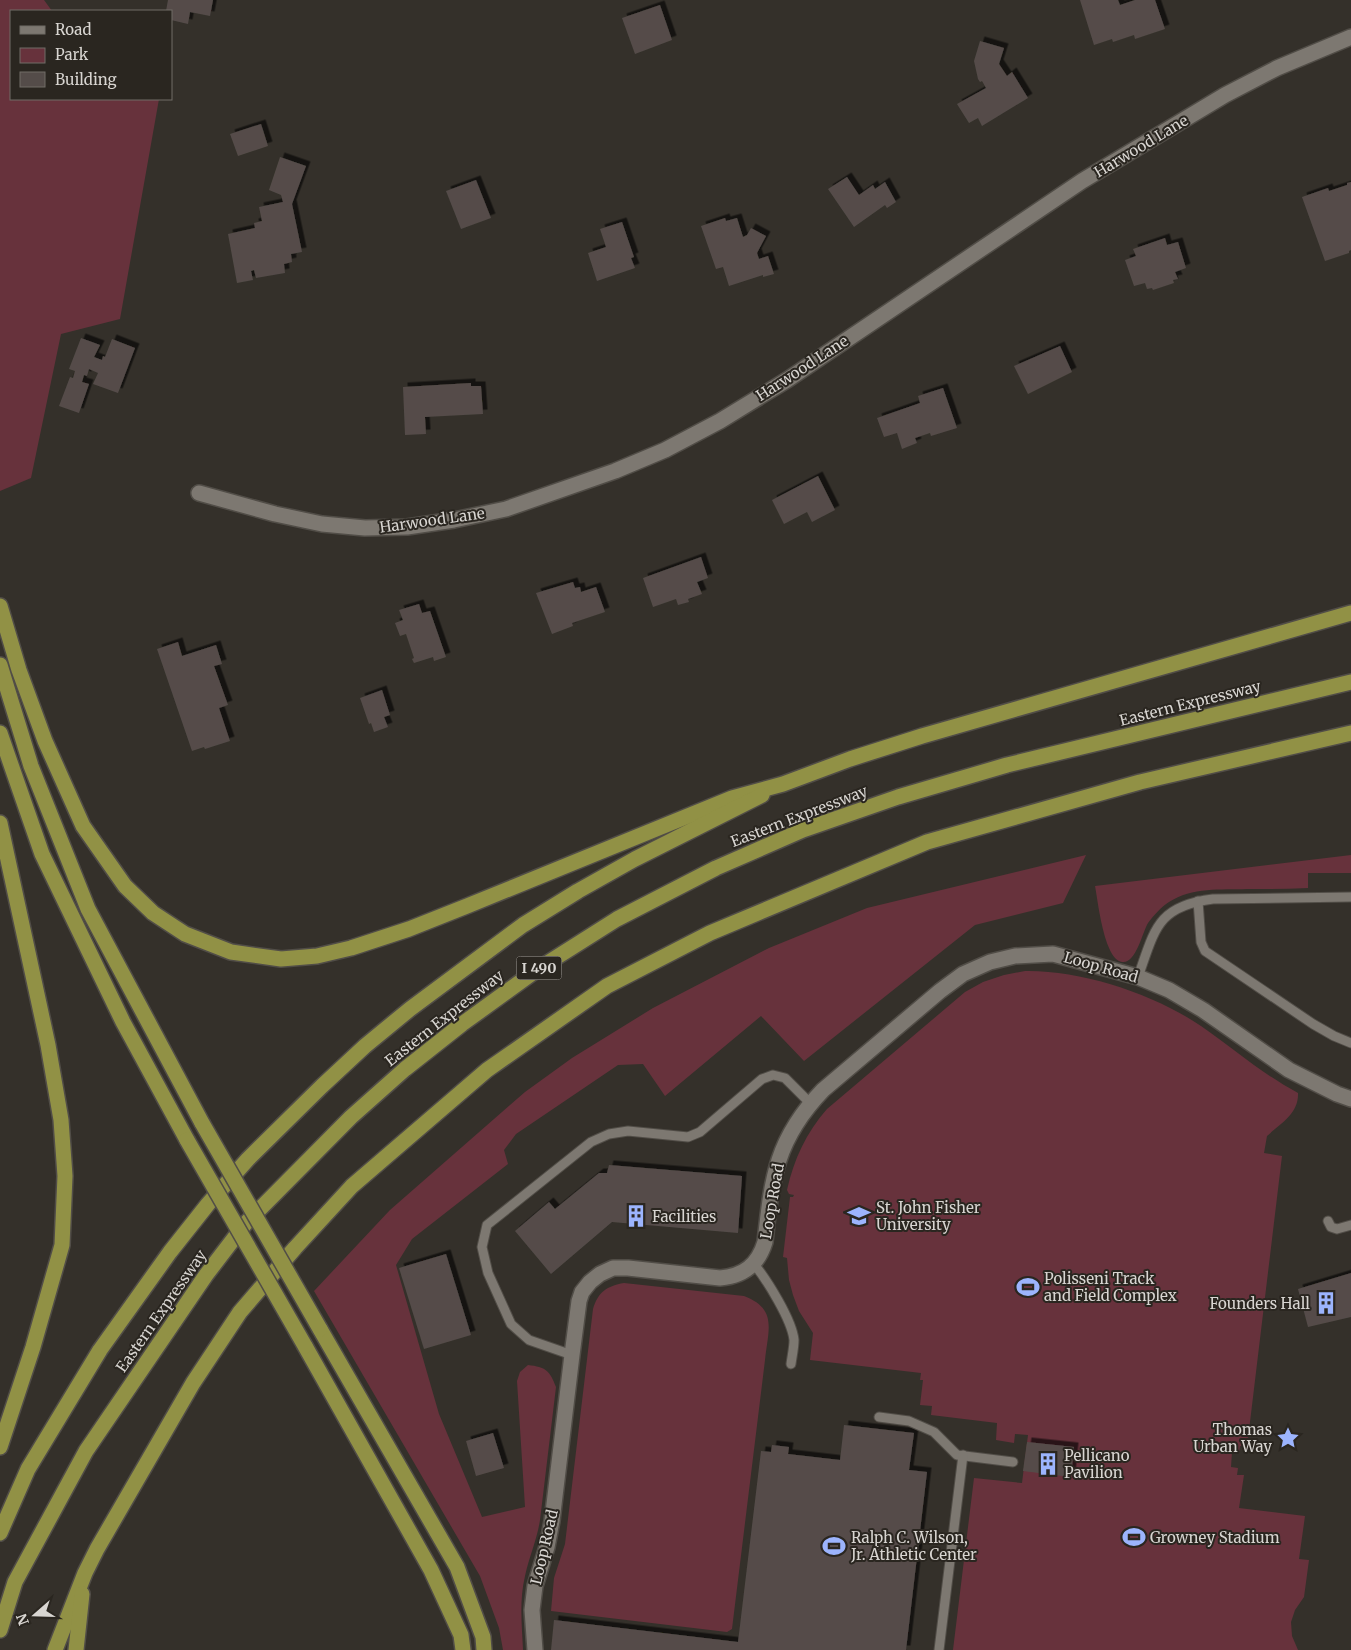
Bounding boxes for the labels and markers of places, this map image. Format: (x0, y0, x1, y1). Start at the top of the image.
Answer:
place label: St. John Fisher University (876, 1198, 981, 1234)
building icon: Facilities (623, 1203, 649, 1229)
school or university icon: St. John Fisher University (846, 1203, 872, 1229)
place label: Facilities (652, 1207, 716, 1226)
place label: Polisseni Track and Field Complex (1044, 1269, 1177, 1305)
sports icon: Polisseni Track and Field Complex (1015, 1274, 1041, 1300)
building icon: Founders Hall (1313, 1290, 1339, 1316)
place label: Founders Hall (1210, 1294, 1310, 1313)
place label: Thomas Urban Way (1193, 1420, 1272, 1456)
place icon: Thomas Urban Way (1275, 1425, 1301, 1451)
place label: Pellicano Pavilion (1064, 1446, 1130, 1482)
building icon: Pellicano Pavilion (1035, 1451, 1061, 1477)
sports icon: Growney Stadium (1121, 1524, 1147, 1550)
place label: Ralph C. Wilson, Jr. Athletic Center (850, 1528, 977, 1564)
place label: Growney Stadium (1150, 1528, 1280, 1547)
sports icon: Ralph C. Wilson, Jr. Athletic Center (821, 1533, 847, 1559)

